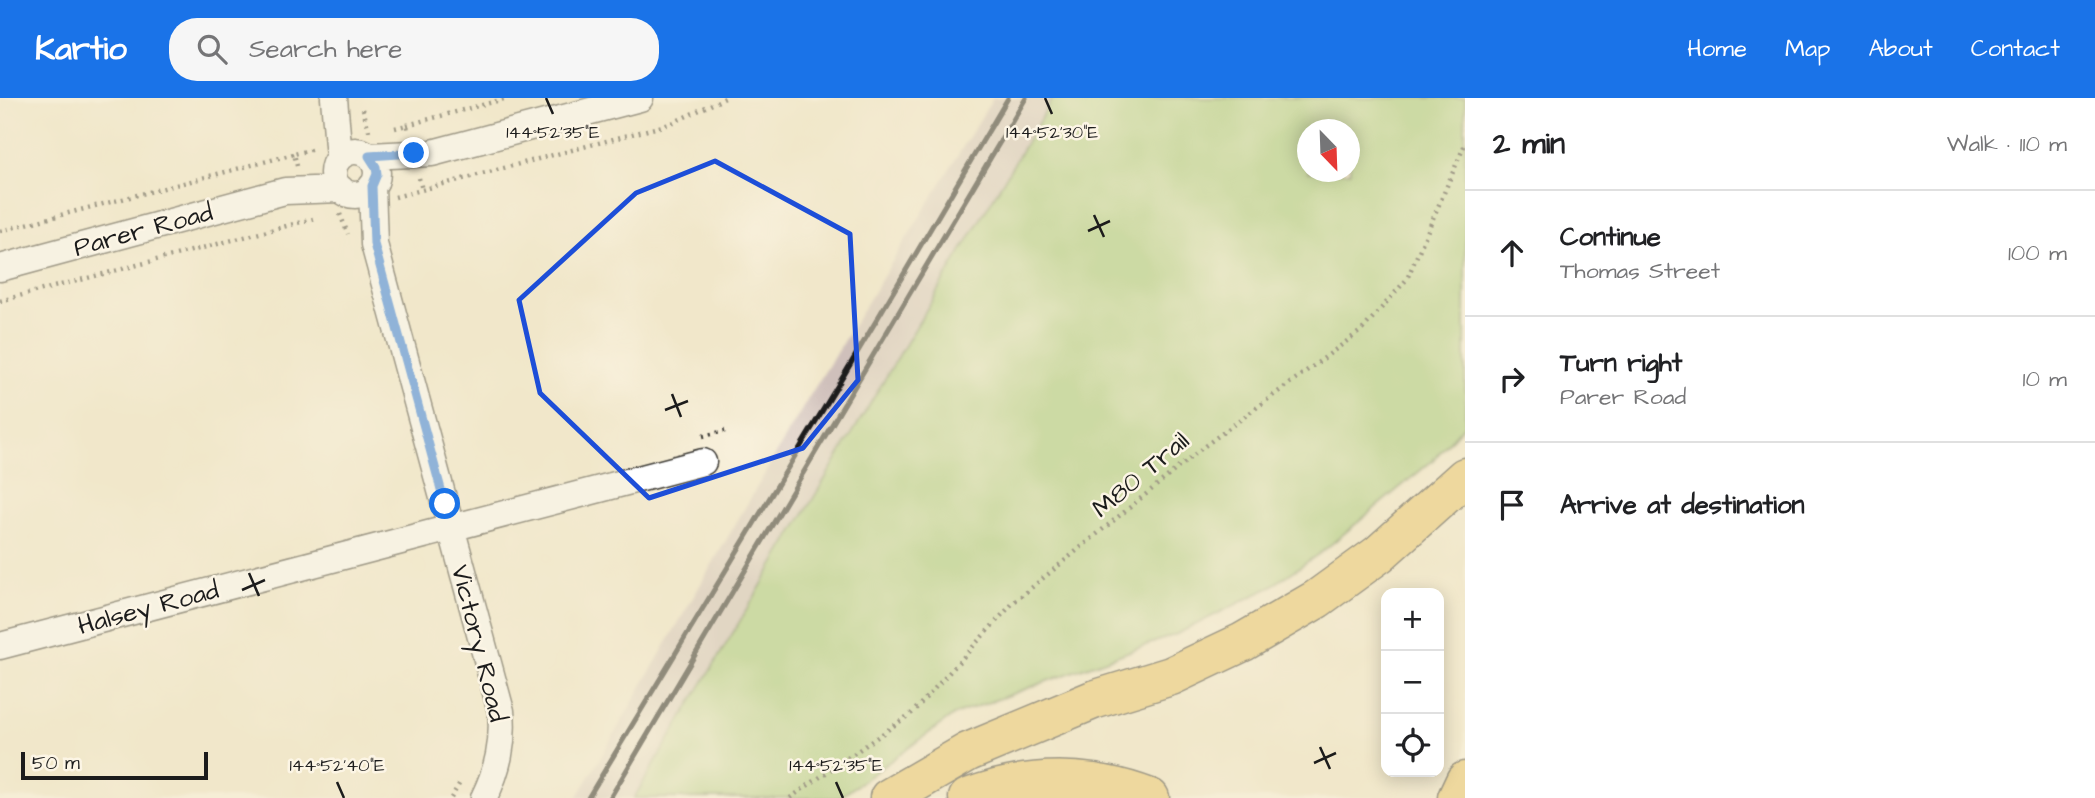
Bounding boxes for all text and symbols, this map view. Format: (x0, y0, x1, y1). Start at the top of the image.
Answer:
search box (169, 18, 659, 81)
text: Kartio (35, 26, 127, 72)
icon: search (193, 30, 231, 68)
text: Search here (249, 31, 402, 67)
text: Home (1687, 32, 1747, 66)
text: Map (1785, 32, 1830, 66)
text: About (1868, 32, 1933, 66)
text: Contact (1971, 32, 2060, 66)
north arrow (1297, 119, 1360, 182)
text: 144°52'35"E (506, 120, 600, 145)
text: 144°52'30"E (1006, 120, 1098, 145)
text: 2 min (1493, 123, 1565, 165)
text: Walk · 110 m (1947, 128, 2067, 160)
route end (398, 137, 429, 168)
street label: Parer Road (70, 194, 217, 266)
text: Continue (1560, 219, 1661, 255)
icon: ahead (1493, 234, 1531, 272)
text: 100 m (2008, 237, 2067, 269)
text: Thomas Street (1560, 255, 1720, 287)
text: Turn right (1560, 345, 1682, 381)
icon: right (1493, 360, 1531, 398)
text: 10 m (2022, 363, 2067, 395)
text: Parer Road (1560, 381, 1686, 413)
street label: M80 Trail (1084, 423, 1197, 526)
icon: arrive (1493, 486, 1531, 524)
text: Arrive at destination (1560, 487, 1805, 523)
route start (429, 488, 460, 519)
street label: Victory Road (440, 561, 516, 726)
street label: Halsey Road (74, 572, 223, 646)
map controls (1381, 588, 1444, 777)
button: + (1381, 588, 1444, 651)
button: − (1381, 651, 1444, 714)
button: locate (1381, 714, 1444, 777)
scale bar (21, 749, 208, 781)
text: 50 m (32, 750, 80, 777)
text: 144°52'40"E (289, 753, 385, 778)
text: 144°52'35"E (789, 753, 883, 778)

